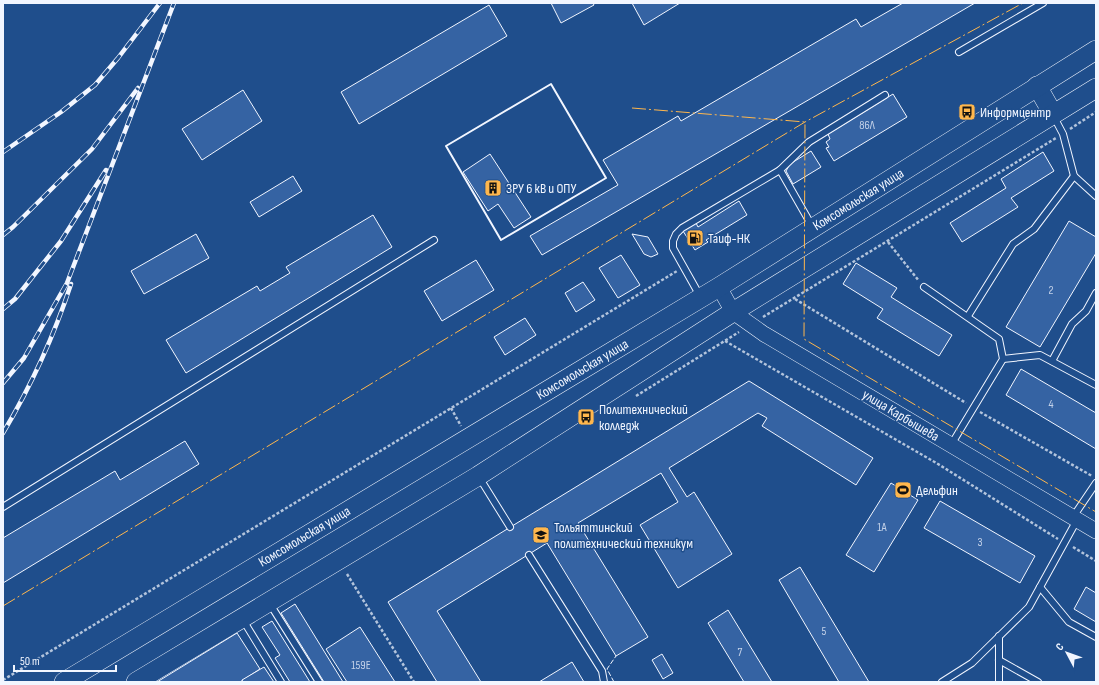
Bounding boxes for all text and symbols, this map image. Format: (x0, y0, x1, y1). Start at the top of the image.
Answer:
bus stop icon: Информцентр (957, 102, 977, 122)
place label: Информцентр (980, 104, 1051, 121)
house number: 86Л (859, 118, 876, 133)
street label: Комсомольская улица (810, 165, 907, 234)
building icon: ЗРУ 6 кВ и ОПУ (483, 178, 503, 198)
place label: ЗРУ 6 кВ и ОПУ (506, 180, 576, 197)
fuel station icon: Таиф-НК (685, 228, 705, 248)
place label: Таиф-НК (708, 230, 751, 247)
house number: 2 (1049, 283, 1054, 298)
street label: Комсомольская улица (533, 335, 631, 404)
street label: улица Карбышева (859, 386, 942, 445)
house number: 4 (1048, 397, 1054, 412)
place label: Политехнический колледж (599, 401, 688, 434)
bus stop icon: Политехнический колледж (576, 407, 596, 427)
sports icon: Дельфин (893, 480, 913, 500)
place label: Дельфин (916, 482, 958, 499)
street label: Комсомольская улица (255, 502, 353, 571)
place label: Тольяттинский политехнический техникум (554, 519, 693, 552)
house number: 1А (877, 520, 888, 535)
school or university icon: Тольяттинский политехнический техникум (531, 525, 551, 545)
house number: 3 (977, 535, 983, 550)
house number: 5 (822, 624, 827, 639)
north arrow (1047, 633, 1087, 673)
text: С (1053, 640, 1067, 653)
house number: 7 (738, 645, 743, 660)
scale bar (14, 647, 116, 673)
text: 50 m (20, 654, 40, 669)
house number: 159Е (351, 658, 371, 673)

